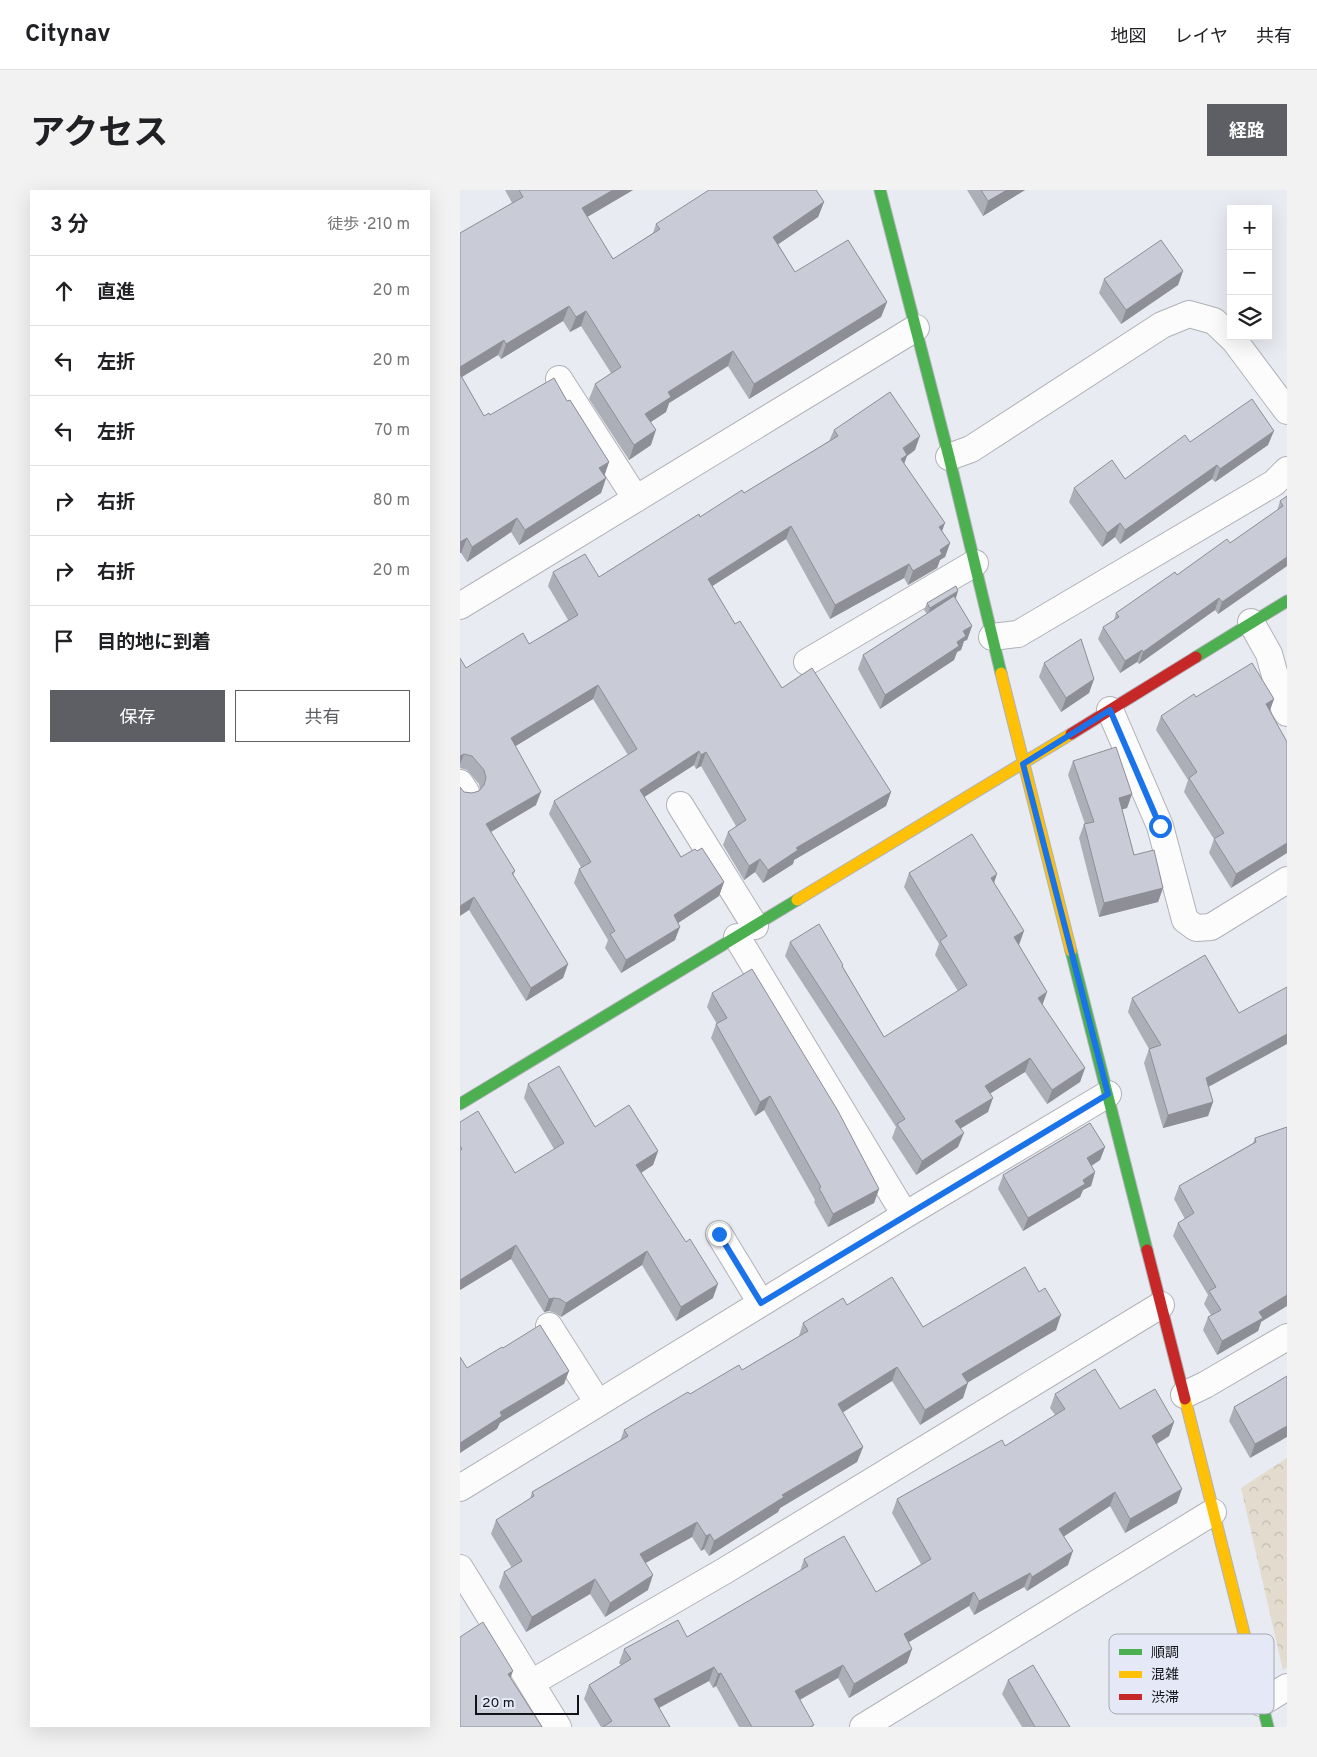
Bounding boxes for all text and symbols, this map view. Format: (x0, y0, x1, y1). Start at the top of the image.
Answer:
text: Citynav (25, 20, 111, 50)
text: 地図 (1111, 26, 1147, 49)
text: レイヤ (1175, 26, 1228, 49)
text: 共有 (1256, 26, 1292, 49)
button: 経路 (1207, 104, 1287, 156)
text: アクセス (30, 113, 168, 157)
map controls (1227, 205, 1272, 340)
button: + (1227, 205, 1272, 250)
text: 3 分 (50, 212, 89, 239)
text: 徒歩 · 210 m (327, 215, 410, 235)
button: − (1227, 250, 1272, 295)
icon: ahead (50, 277, 78, 305)
text: 直進 (97, 281, 135, 305)
text: 20 m (373, 281, 410, 301)
button: layers (1227, 295, 1272, 340)
icon: left (50, 347, 78, 375)
text: 左折 (97, 351, 135, 375)
text: 20 m (373, 351, 410, 371)
icon: left (50, 417, 78, 445)
text: 左折 (97, 421, 135, 445)
text: 70 m (375, 421, 410, 441)
icon: right (50, 487, 78, 515)
text: 右折 (97, 491, 135, 515)
text: 80 m (373, 491, 410, 511)
icon: right (50, 557, 78, 585)
text: 右折 (97, 561, 135, 585)
text: 20 m (373, 561, 410, 581)
icon: arrive (50, 627, 78, 655)
text: 目的地に到着 (97, 631, 211, 655)
button: 保存 (50, 690, 225, 742)
button: 共有 (235, 690, 410, 742)
route start (1149, 815, 1172, 838)
route end (708, 1223, 731, 1246)
legend (1109, 1634, 1274, 1714)
text: 順調 (1151, 1645, 1179, 1662)
text: 混雑 (1151, 1666, 1179, 1684)
text: 渋滞 (1151, 1690, 1179, 1707)
scale bar (475, 1692, 579, 1715)
text: 20 m (482, 1695, 515, 1712)

